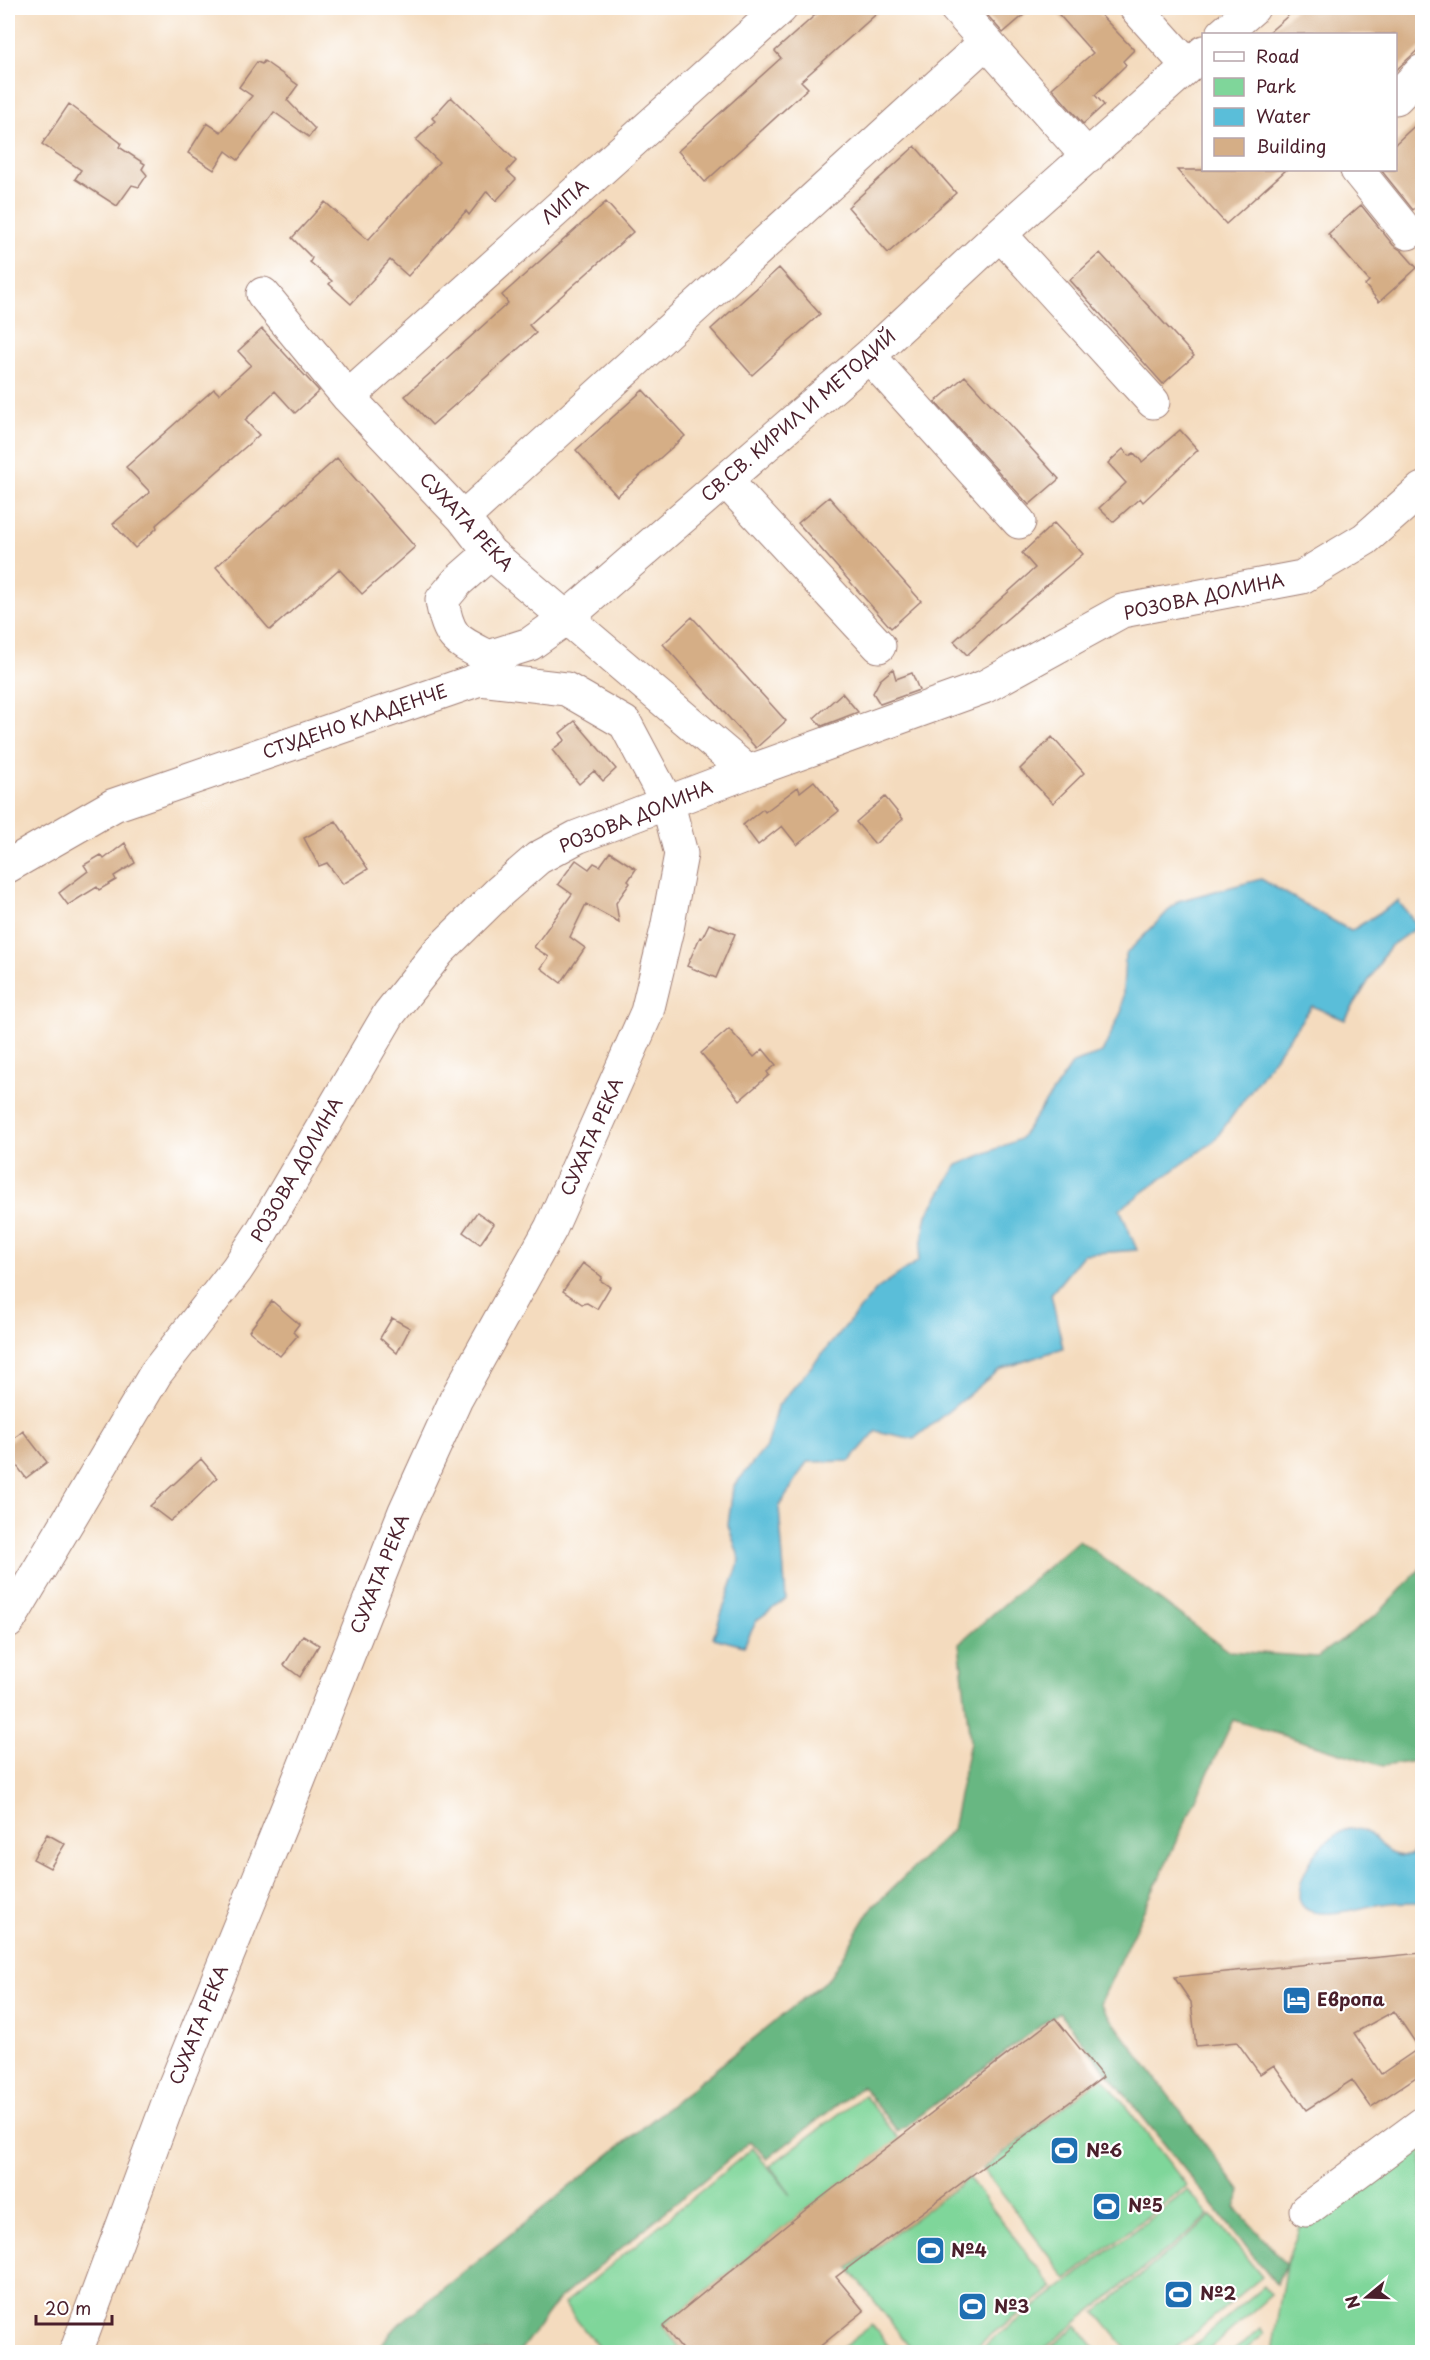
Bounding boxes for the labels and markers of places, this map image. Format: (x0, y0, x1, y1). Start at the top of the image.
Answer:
hotel icon: Европа (1280, 1984, 1312, 2016)
place label: Европа (1317, 1985, 1386, 2012)
sports icon: №6 (1049, 2135, 1081, 2167)
place label: №6 (1086, 2136, 1123, 2163)
sports icon: №5 (1091, 2190, 1123, 2222)
place label: №5 (1128, 2191, 1163, 2218)
sports icon: №4 (914, 2235, 946, 2267)
place label: №4 (951, 2236, 987, 2263)
sports icon: №2 (1163, 2278, 1195, 2310)
place label: №2 (1200, 2279, 1237, 2306)
sports icon: №3 (957, 2291, 989, 2323)
place label: №3 (994, 2292, 1030, 2319)

